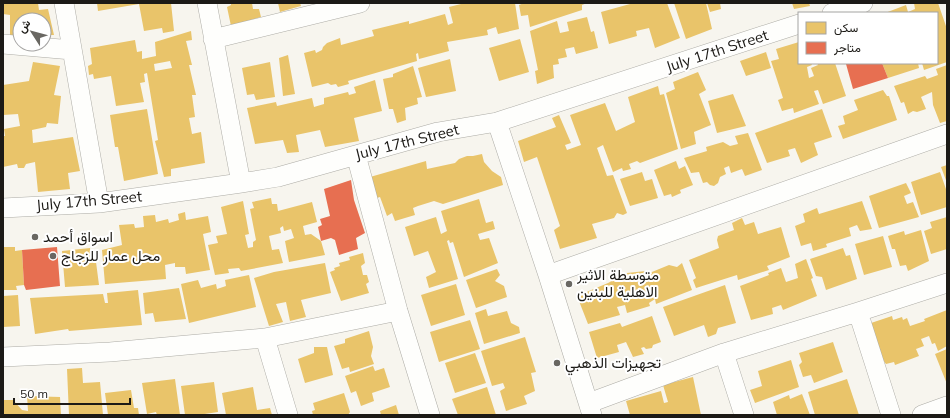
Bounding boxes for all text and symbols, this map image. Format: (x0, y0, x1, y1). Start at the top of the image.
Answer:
north arrow (12, 12, 52, 52)
legend (798, 12, 938, 64)
text: ش (14, 17, 33, 36)
text: سكن (834, 20, 858, 36)
street label: July 17th Street (663, 25, 770, 76)
text: متاجر (833, 40, 861, 56)
street label: July 17th Street (353, 119, 461, 164)
street label: July 17th Street (35, 186, 143, 215)
place label: اسواق أحمد (43, 227, 113, 246)
marker: اسواق أحمد (30, 232, 40, 242)
place label: محل عمار للزجاج (61, 246, 160, 267)
marker: محل عمار للزجاج (48, 251, 58, 261)
place label: متوسطة الاثير الاهلية للبنين (576, 265, 659, 302)
marker: متوسطة الاثير الاهلية للبنين (564, 279, 574, 289)
place label: تجهيزات الذهبي (565, 353, 661, 376)
marker: تجهيزات الذهبي (552, 358, 562, 368)
scale bar (14, 380, 130, 406)
text: 50 m (20, 386, 48, 401)

